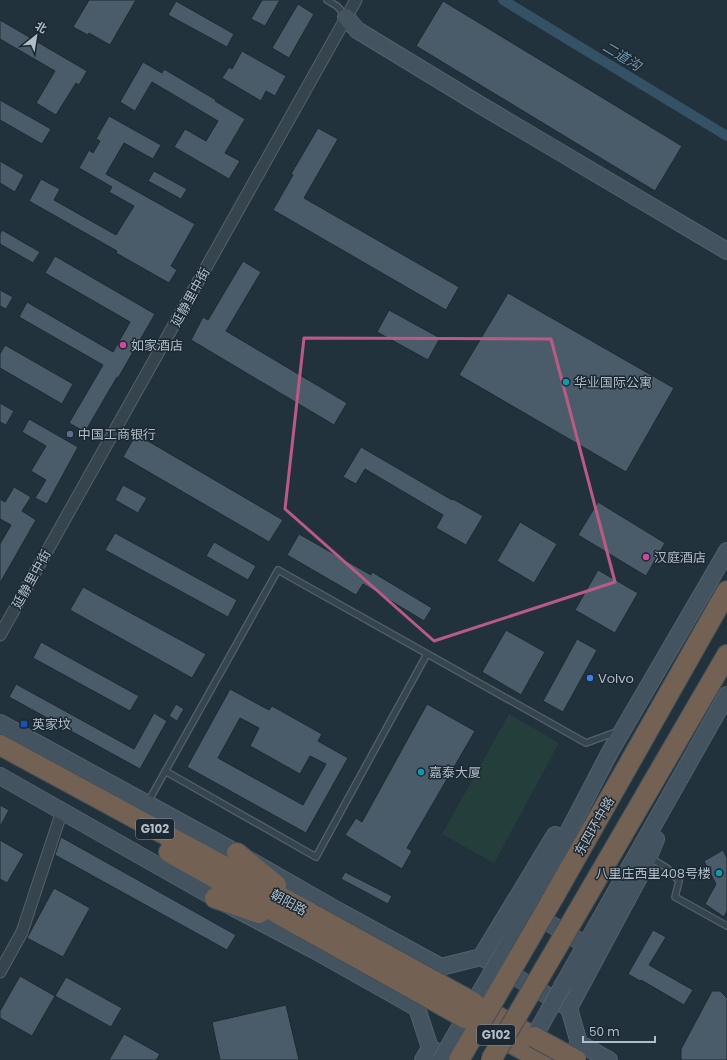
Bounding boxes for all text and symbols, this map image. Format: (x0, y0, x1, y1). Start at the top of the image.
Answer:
north arrow (16, 16, 56, 56)
text: 北 (32, 18, 50, 37)
water label: 二道沟 (599, 37, 647, 76)
street label: 延静里中街 (166, 264, 215, 330)
place label: 如家酒店 (131, 336, 183, 355)
marker: 如家酒店 (118, 340, 128, 350)
place label: 华业国际公寓 (574, 373, 652, 392)
marker: 华业国际公寓 (561, 377, 571, 387)
place label: 中国工商银行 (78, 425, 156, 444)
marker: 中国工商银行 (65, 429, 75, 439)
street label: 延静里中街 (7, 546, 56, 612)
place label: 汉庭酒店 (654, 548, 706, 567)
marker: 汉庭酒店 (641, 552, 651, 562)
place label: Volvo (598, 669, 634, 688)
marker: Volvo (585, 673, 595, 683)
place label: 英家坟 (32, 715, 71, 734)
marker: 英家坟 (19, 719, 29, 729)
place label: 嘉泰大厦 (429, 763, 481, 782)
marker: 嘉泰大厦 (416, 767, 426, 777)
street label: 东四环中路 (570, 793, 619, 859)
road number: G102 (136, 819, 174, 839)
place label: 八里庄西里408号楼 (595, 864, 711, 883)
marker: 八里庄西里408号楼 (714, 868, 724, 878)
street label: 朝阳路 (267, 885, 310, 920)
scale bar (583, 1018, 655, 1044)
text: 50 m (589, 1023, 620, 1040)
road number: G102 (477, 1025, 515, 1045)

